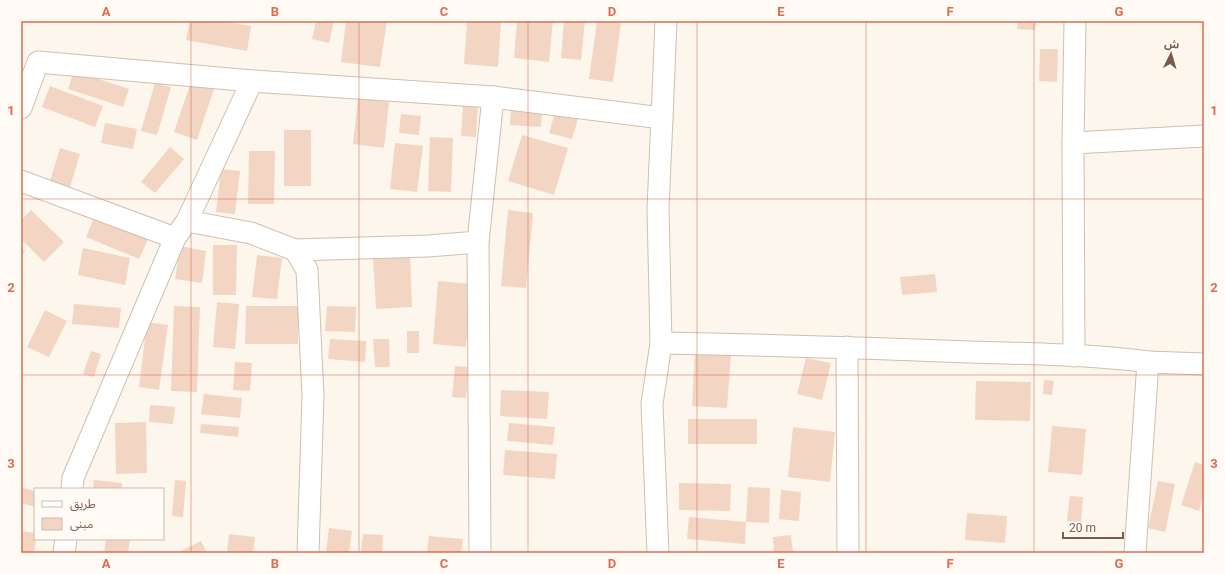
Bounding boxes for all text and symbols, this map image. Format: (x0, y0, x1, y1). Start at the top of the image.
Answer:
text: A (102, 4, 111, 19)
text: B (271, 4, 279, 19)
text: C (440, 4, 449, 19)
text: D (608, 4, 616, 19)
text: E (777, 4, 785, 19)
text: F (946, 4, 954, 19)
text: G (1115, 4, 1124, 19)
north arrow (1151, 34, 1191, 74)
text: ش (1164, 37, 1180, 52)
text: 1 (7, 103, 15, 118)
text: 1 (1210, 103, 1218, 118)
text: 2 (7, 280, 15, 295)
text: 2 (1210, 280, 1218, 295)
text: 3 (7, 456, 15, 471)
text: 3 (1210, 456, 1218, 471)
legend (34, 488, 164, 540)
text: طريق (70, 497, 96, 512)
scale bar (1063, 514, 1123, 540)
text: مبنى (70, 517, 93, 531)
text: 20 m (1069, 521, 1096, 535)
text: A (102, 556, 111, 571)
text: B (271, 556, 279, 571)
text: C (440, 556, 449, 571)
text: D (608, 556, 616, 571)
text: E (777, 556, 785, 571)
text: F (946, 556, 954, 571)
text: G (1115, 556, 1124, 571)

